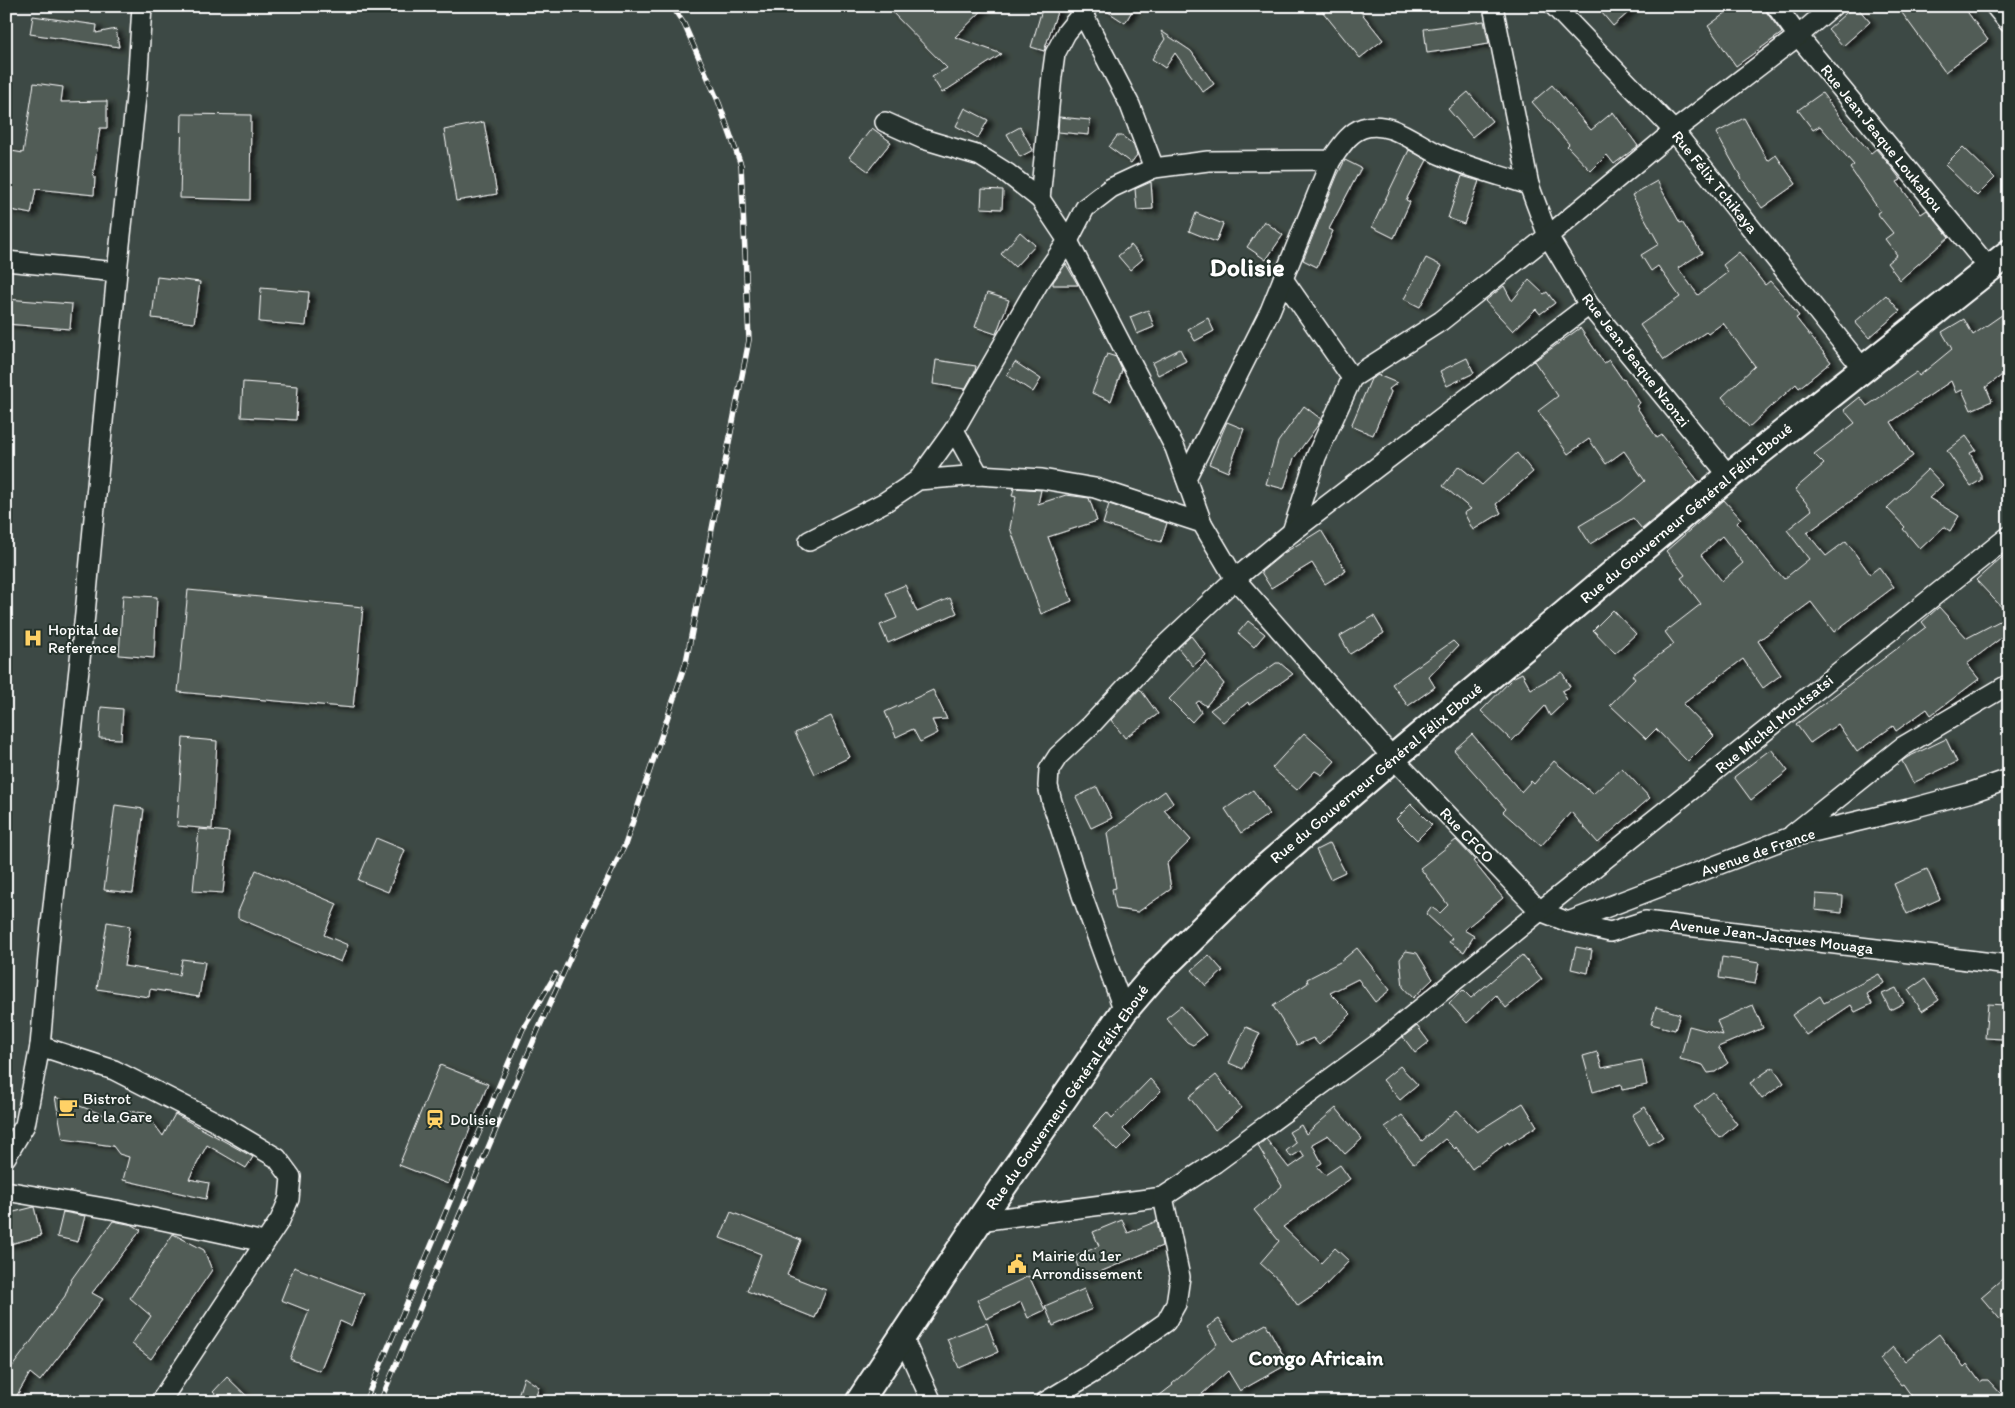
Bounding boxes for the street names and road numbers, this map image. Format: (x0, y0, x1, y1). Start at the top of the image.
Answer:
street label: Rue Jean Jeaque Loukabou (1817, 60, 1947, 216)
street label: Rue Félix Tchikaya (1668, 127, 1763, 238)
street label: Rue Jean Jeaque Nzonzi (1578, 289, 1694, 431)
street label: Rue du Gouverneur Général Félix Eboué (1576, 419, 1796, 607)
street label: Rue Michel Moutsatsi (1711, 671, 1837, 777)
street label: Rue du Gouverneur Général Félix Eboué (1266, 679, 1486, 867)
street label: Rue CFCO (1436, 803, 1498, 867)
street label: Avenue de France (1698, 823, 1818, 880)
street label: Avenue Jean-Jacques Mouaga (1669, 914, 1875, 958)
street label: Rue du Gouverneur Général Félix Eboué (982, 981, 1152, 1213)

